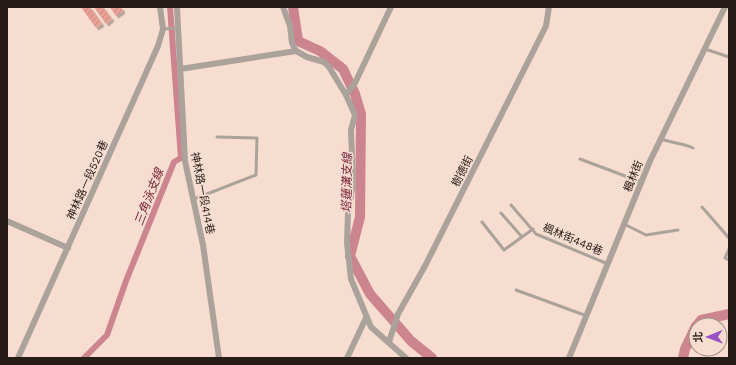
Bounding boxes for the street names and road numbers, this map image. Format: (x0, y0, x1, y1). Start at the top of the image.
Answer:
street label: 神林路一段520巷 (64, 138, 111, 222)
street label: 神林路一段414巷 (188, 151, 217, 235)
street label: 樹德街 (449, 154, 476, 189)
street label: 楓林街 (621, 158, 646, 194)
street label: 楓林街448巷 (541, 221, 605, 258)

